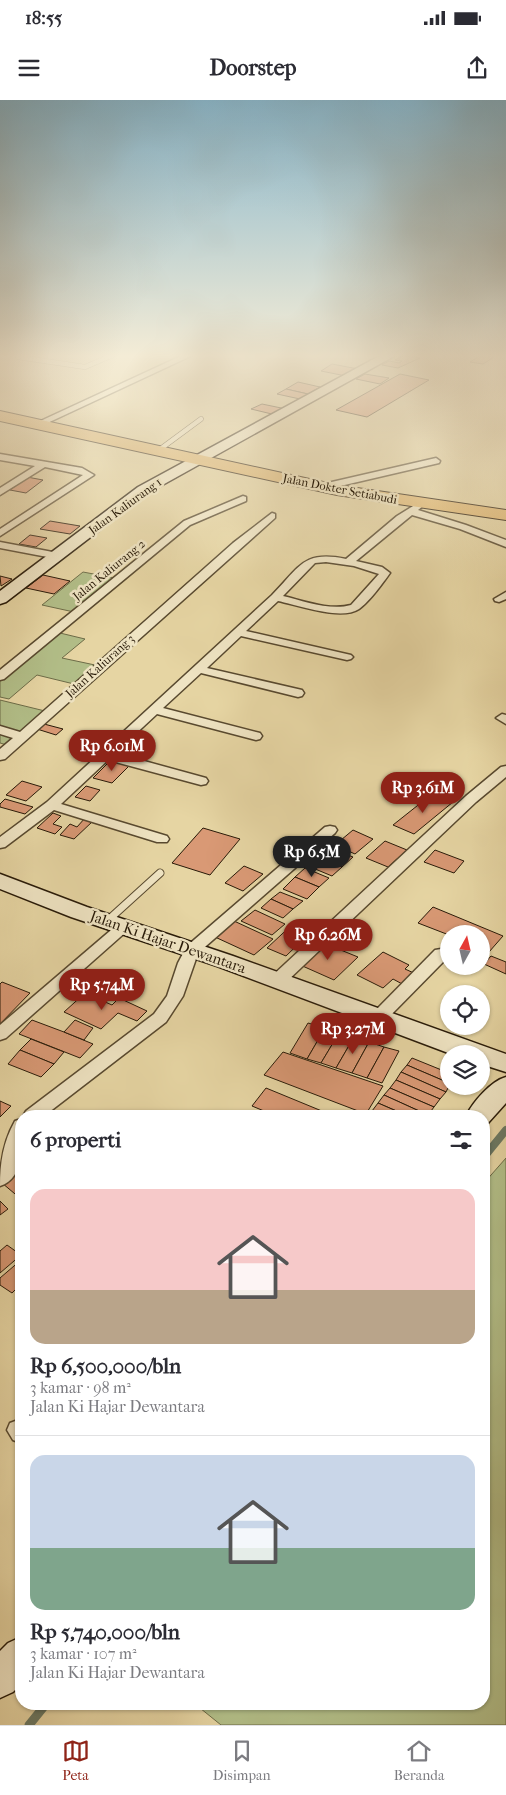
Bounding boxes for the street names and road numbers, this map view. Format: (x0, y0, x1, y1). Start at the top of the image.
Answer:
street label: Jalan Dokter Setiabudi (281, 471, 399, 507)
street label: Jalan Kaliurang 1 (85, 475, 164, 538)
street label: Jalan Kaliurang 2 (69, 537, 148, 604)
street label: Jalan Kaliurang 3 (62, 631, 137, 701)
street label: Jalan Ki Hajar Dewantara (87, 906, 249, 978)

